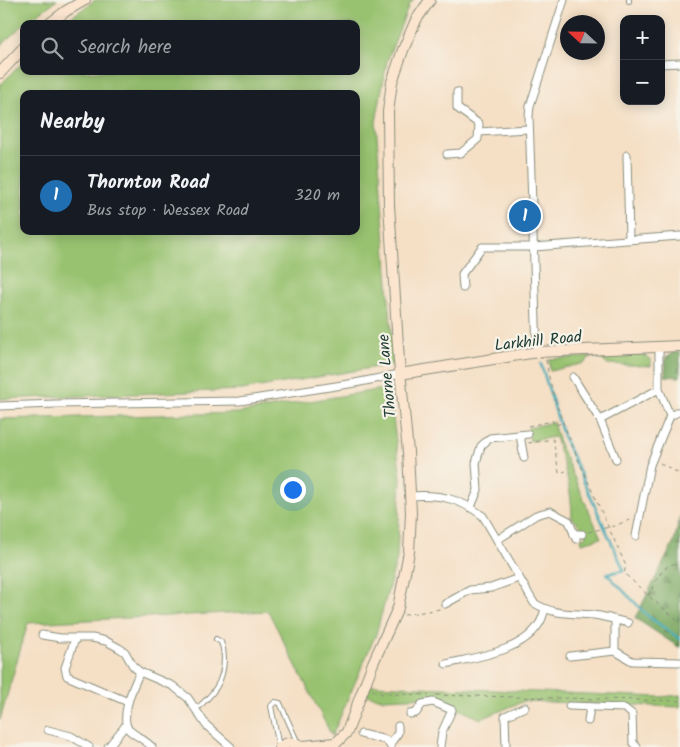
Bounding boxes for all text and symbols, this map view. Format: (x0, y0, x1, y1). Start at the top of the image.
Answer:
north arrow (560, 15, 605, 60)
map controls (620, 15, 665, 105)
button: + (620, 15, 665, 60)
search box (20, 20, 360, 75)
text: Search here (78, 33, 172, 63)
icon: search (38, 34, 66, 62)
button: − (620, 60, 665, 105)
text: Nearby (40, 106, 105, 139)
text: Thornton Road (87, 168, 209, 198)
text: 1 (54, 183, 58, 208)
text: 320 m (294, 183, 340, 208)
pin: 1 (509, 197, 541, 235)
text: Bus stop · Wessex Road (87, 198, 249, 223)
street label: Larkhill Road (493, 324, 584, 359)
street label: Thorne Lane (371, 333, 404, 419)
your location (280, 477, 306, 503)

